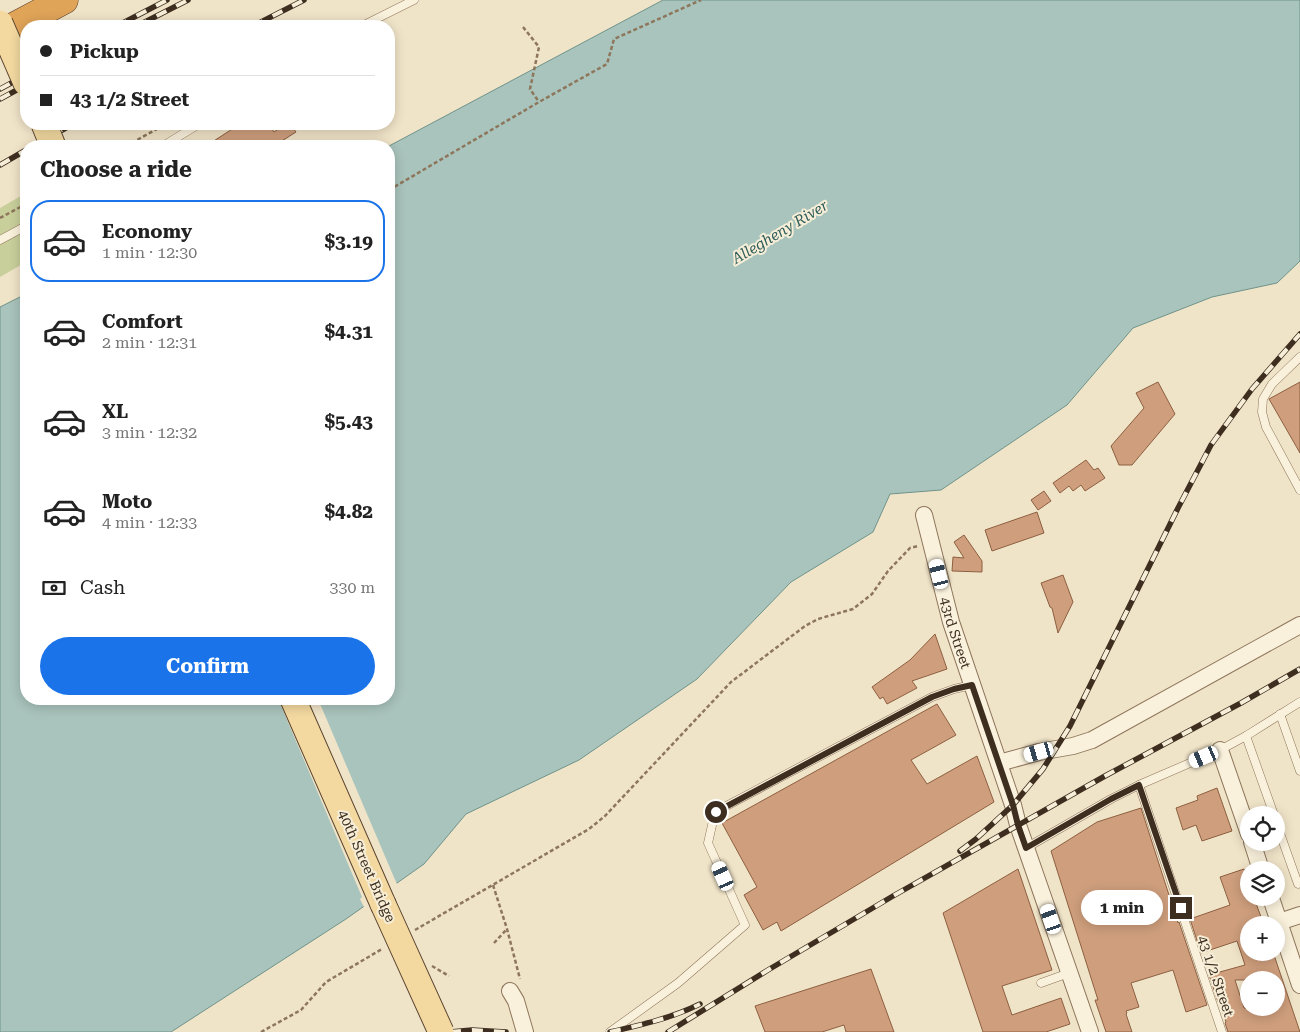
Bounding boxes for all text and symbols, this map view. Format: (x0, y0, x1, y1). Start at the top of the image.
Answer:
text: Pickup (70, 40, 139, 63)
text: 43 1/2 Street (70, 88, 189, 111)
text: Choose a ride (40, 157, 192, 182)
water label: Allegheny River (728, 196, 832, 268)
icon: car (42, 219, 87, 264)
text: Economy (102, 220, 192, 243)
text: $3.19 (324, 230, 373, 253)
text: 1 min · 12:30 (102, 243, 197, 262)
icon: car (42, 309, 87, 354)
text: Comfort (102, 310, 183, 333)
text: $4.31 (324, 320, 373, 343)
text: 2 min · 12:31 (102, 333, 197, 352)
icon: car (42, 399, 87, 444)
text: XL (102, 400, 128, 423)
text: $5.43 (324, 410, 373, 433)
text: 3 min · 12:32 (102, 423, 197, 442)
icon: car (42, 489, 87, 534)
text: Moto (102, 490, 152, 513)
text: $4.82 (324, 500, 373, 523)
text: 4 min · 12:33 (102, 513, 197, 532)
car (928, 558, 949, 590)
icon: cash (40, 574, 68, 602)
text: Cash (80, 576, 125, 599)
text: 330 m (329, 578, 375, 597)
street label: 43rd Street (937, 595, 974, 671)
button: Confirm (40, 637, 375, 695)
car (1022, 741, 1055, 763)
car (1187, 744, 1220, 770)
route start (705, 801, 727, 823)
map controls (1240, 806, 1285, 1016)
button: locate (1240, 806, 1285, 851)
street label: 40th Street Bridge (335, 807, 399, 925)
car (710, 859, 735, 893)
button: layers (1240, 861, 1285, 906)
callout: 1 min (1081, 890, 1164, 926)
route end (1170, 897, 1192, 919)
text: 1 min (1100, 898, 1144, 917)
car (1039, 902, 1062, 936)
button: + (1240, 916, 1285, 961)
street label: 43 1/2 Street (1195, 933, 1237, 1019)
button: − (1240, 971, 1285, 1016)

